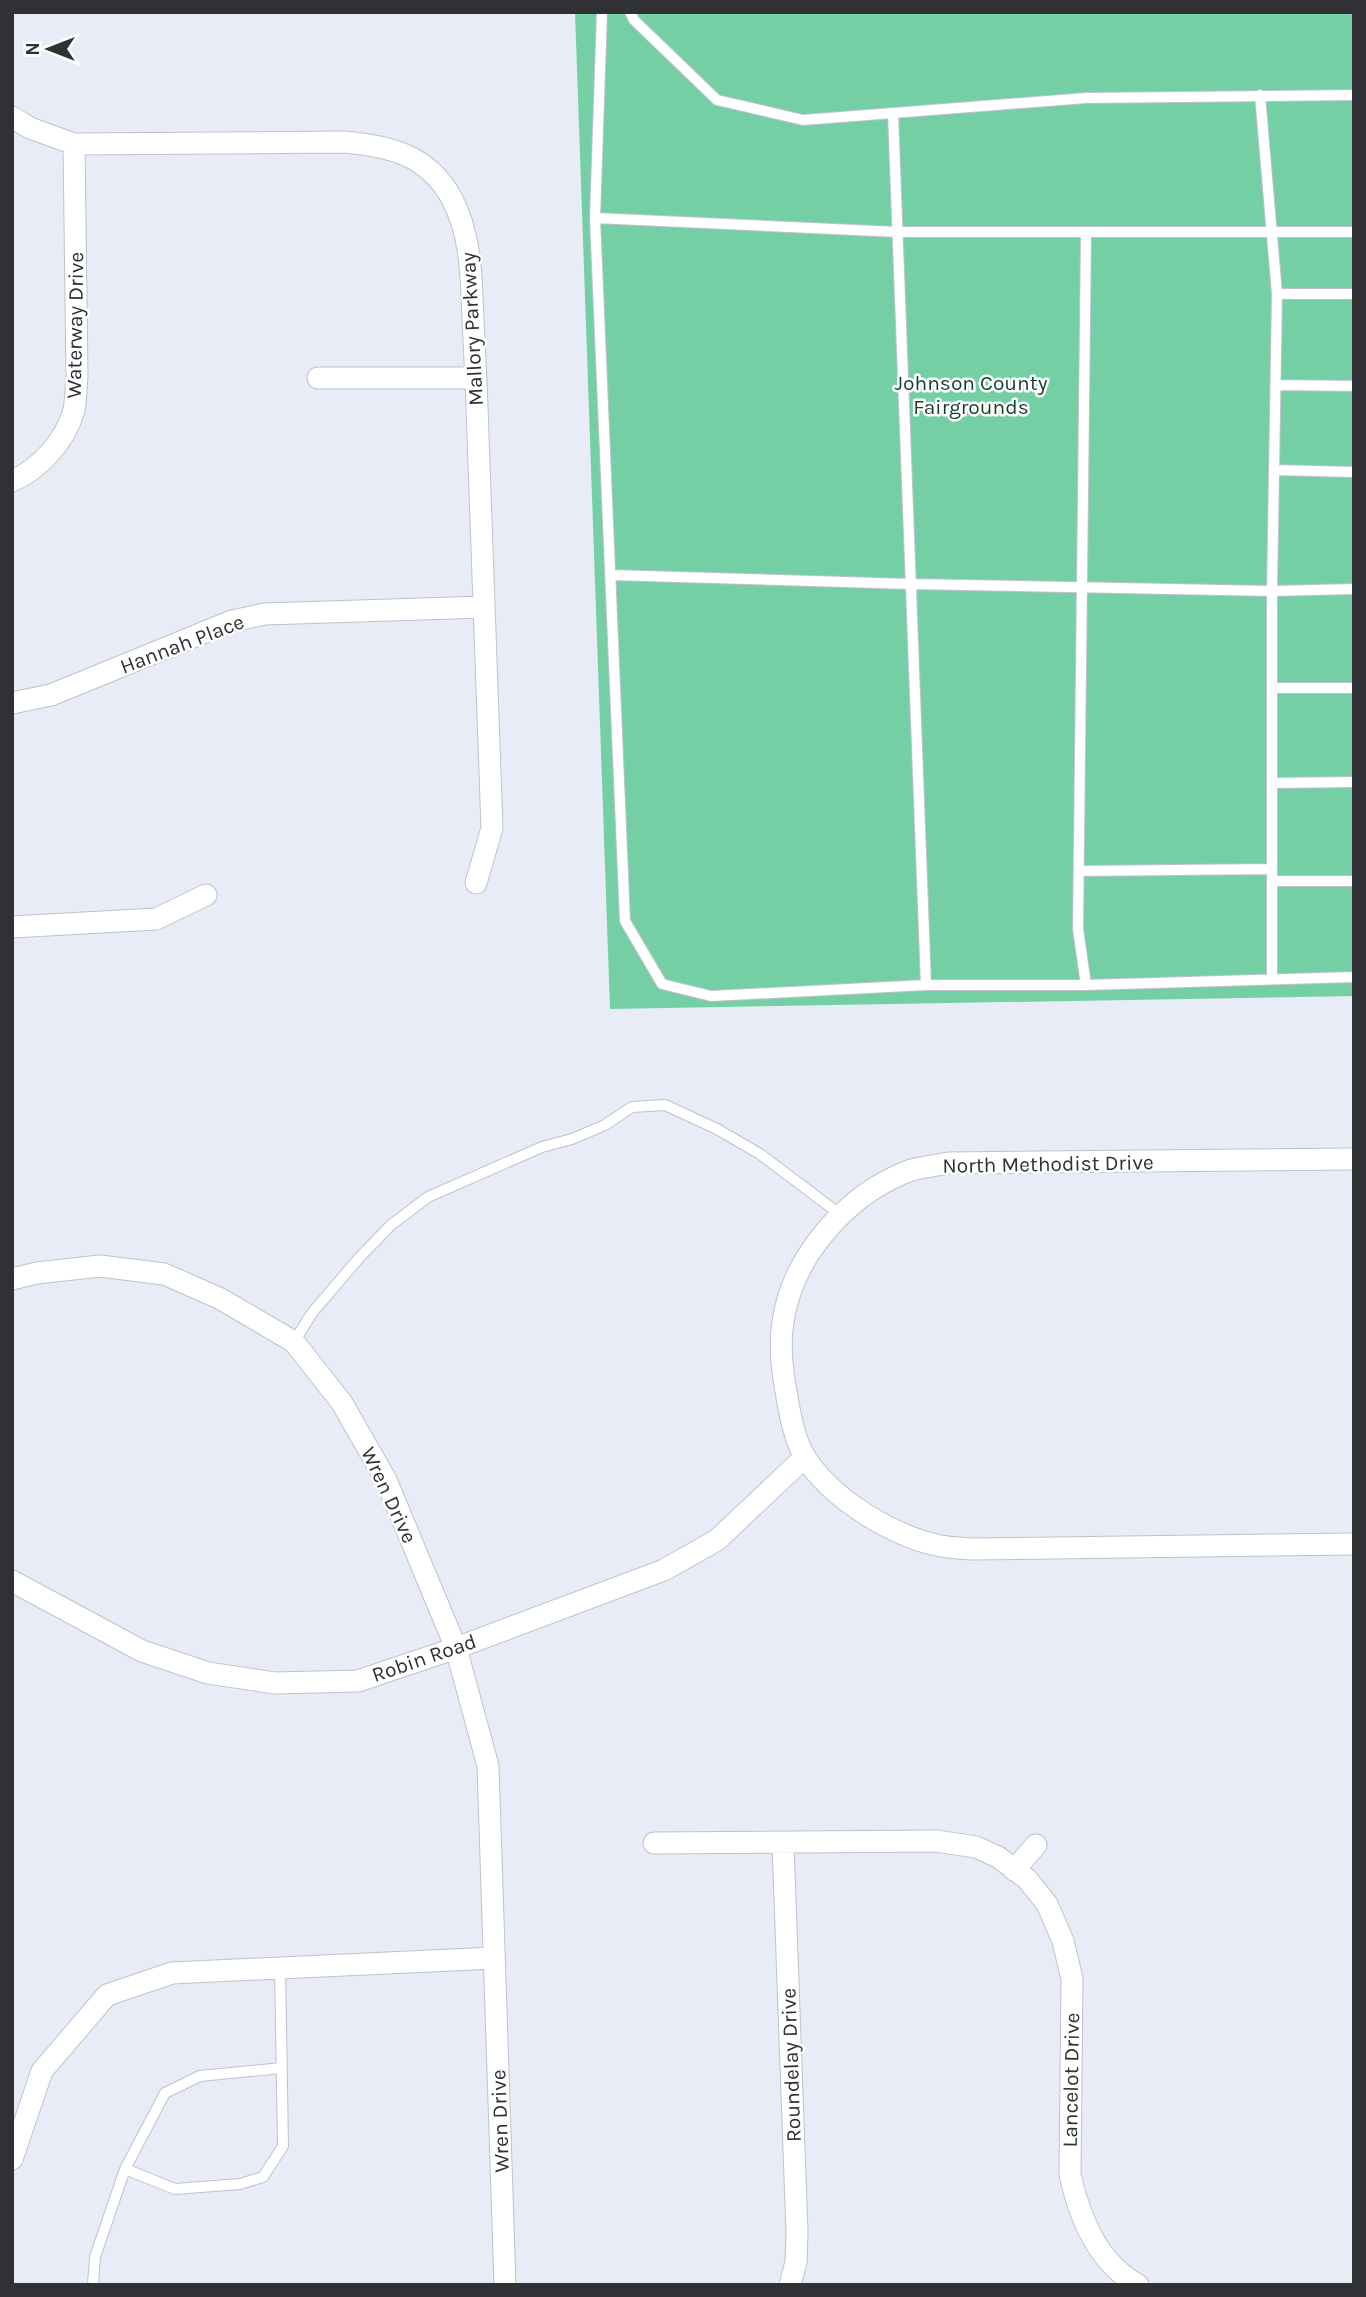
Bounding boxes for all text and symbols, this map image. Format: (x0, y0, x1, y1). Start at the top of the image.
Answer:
north arrow (14, 14, 84, 84)
text: N (22, 42, 44, 56)
street label: Mallory Parkway (456, 251, 488, 407)
street label: Waterway Drive (62, 252, 88, 398)
park label: Johnson County Fairgrounds (895, 371, 1048, 419)
street label: Hannah Place (117, 609, 247, 679)
street label: North Methodist Drive (942, 1150, 1154, 1178)
street label: Wren Drive (356, 1443, 422, 1547)
street label: Robin Road (369, 1629, 479, 1687)
street label: Roundelay Drive (776, 1988, 806, 2142)
street label: Lancelot Drive (1058, 2012, 1084, 2148)
street label: Wren Drive (486, 2069, 514, 2173)

